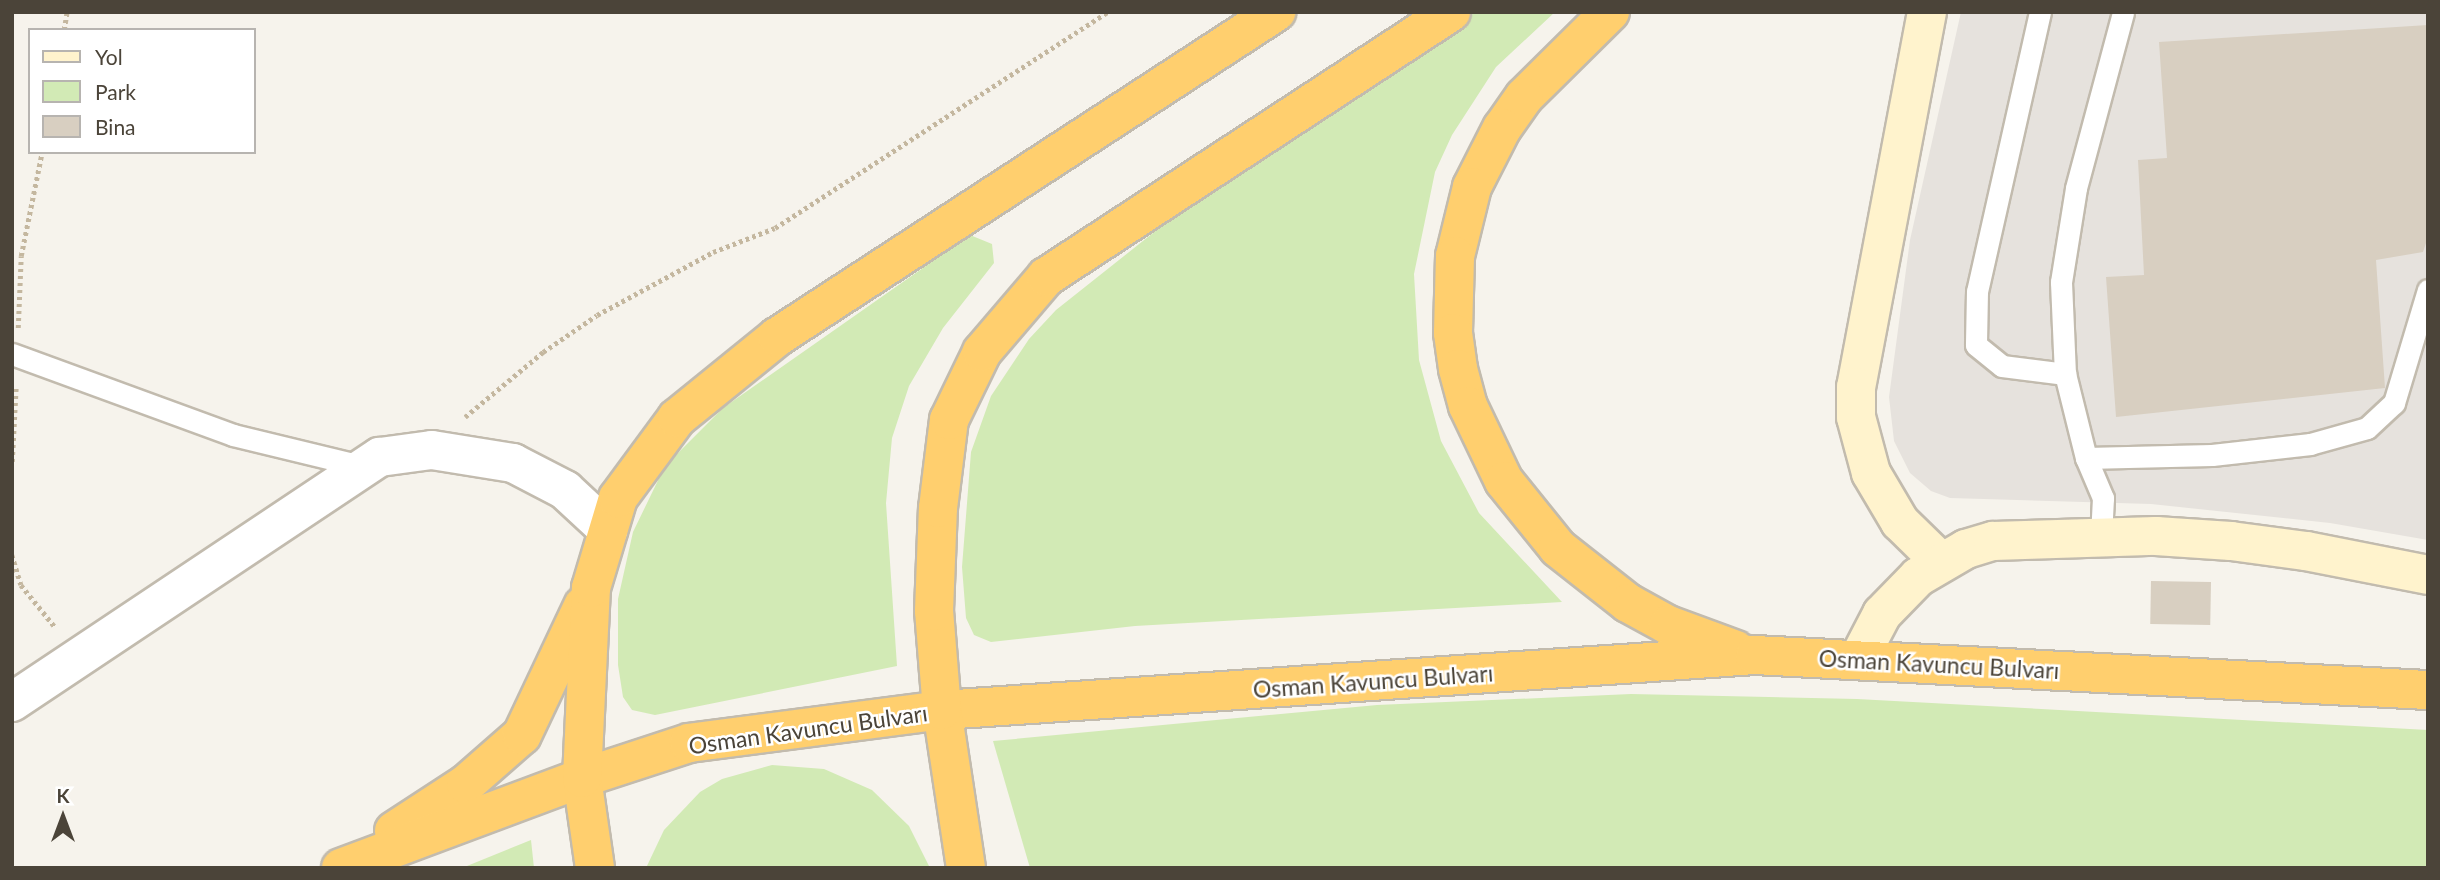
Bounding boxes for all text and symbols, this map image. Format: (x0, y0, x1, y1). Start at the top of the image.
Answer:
legend (28, 28, 256, 154)
text: Yol (95, 44, 123, 69)
text: Park (95, 79, 136, 104)
text: Bina (95, 114, 136, 139)
street label: Osman Kavuncu Bulvarı (1818, 644, 2060, 684)
street label: Osman Kavuncu Bulvarı (1252, 659, 1494, 703)
street label: Osman Kavuncu Bulvarı (687, 699, 929, 759)
north arrow (28, 782, 98, 852)
text: K (56, 784, 70, 807)

